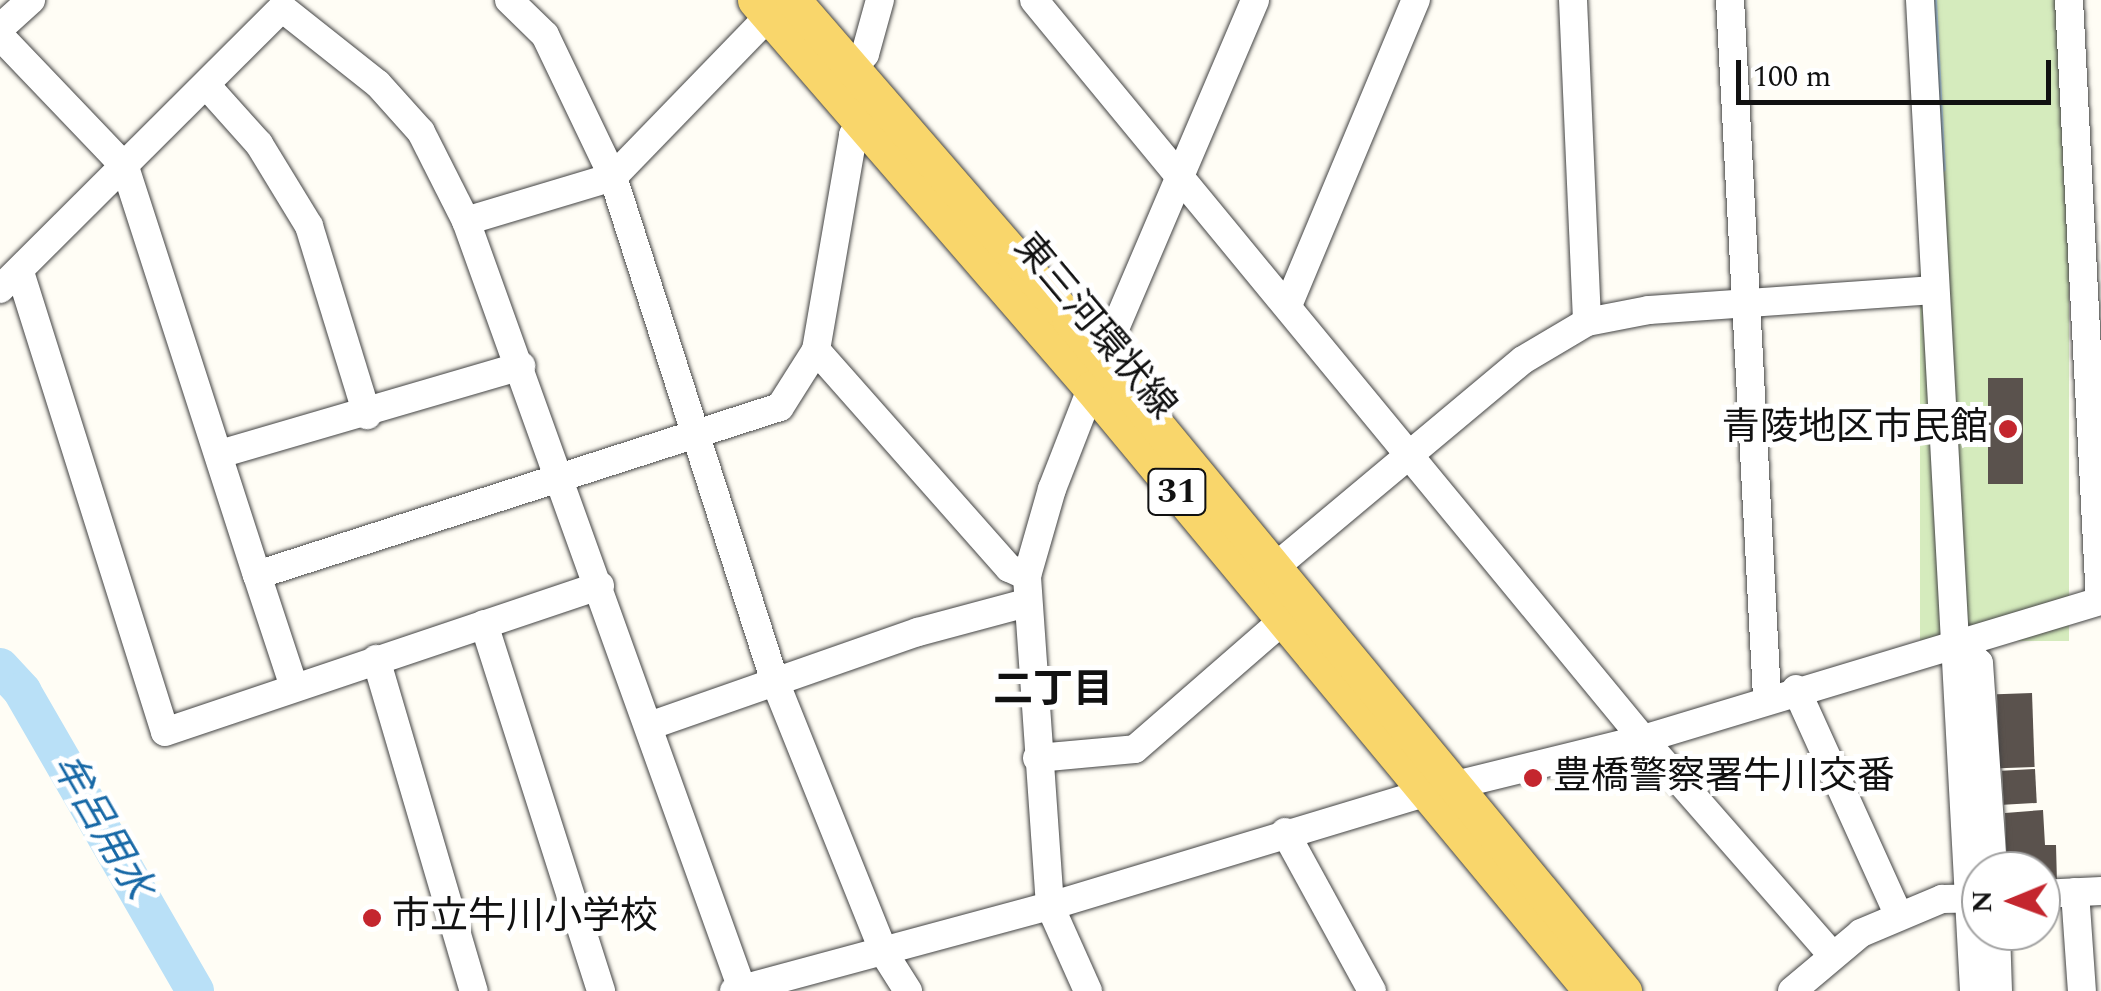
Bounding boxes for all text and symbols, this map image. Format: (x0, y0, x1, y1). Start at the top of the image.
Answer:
scale bar (1741, 40, 2056, 102)
text: 100 m (1753, 54, 1831, 100)
street label: 東三河環状線 (1003, 225, 1185, 429)
place label: 青陵地区市民館 (1722, 406, 1988, 452)
marker: 青陵地区市民館 (1997, 418, 2019, 440)
road number: 31 (1147, 462, 1207, 522)
district label: 二丁目 (993, 667, 1113, 715)
water label: 牟呂用水 (40, 746, 162, 908)
place label: 豊橋警察署牛川交番 (1553, 755, 1895, 801)
marker: 豊橋警察署牛川交番 (1522, 767, 1544, 789)
north arrow (1961, 851, 2061, 951)
text: N (1961, 890, 2004, 913)
place label: 市立牛川小学校 (392, 895, 658, 941)
marker: 市立牛川小学校 (361, 907, 383, 929)

